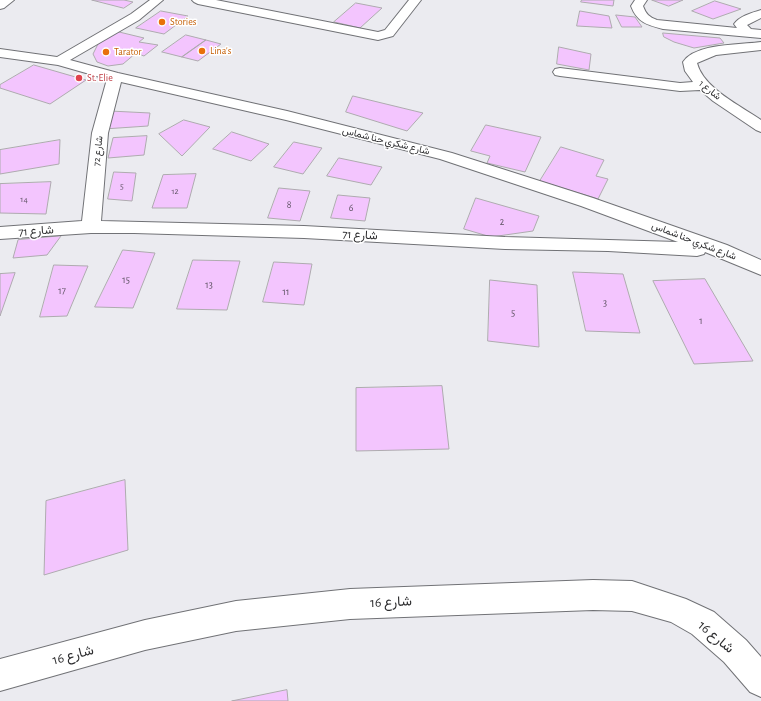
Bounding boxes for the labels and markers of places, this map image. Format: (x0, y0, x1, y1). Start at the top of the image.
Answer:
place label: Stories (170, 16, 197, 28)
marker: Stories (157, 17, 167, 27)
place label: Lina's (210, 45, 231, 57)
place label: Tarator (114, 46, 142, 58)
marker: Lina's (197, 46, 207, 56)
marker: Tarator (101, 47, 111, 57)
place label: St. Elie (87, 72, 113, 84)
marker: St. Elie (74, 73, 84, 83)

